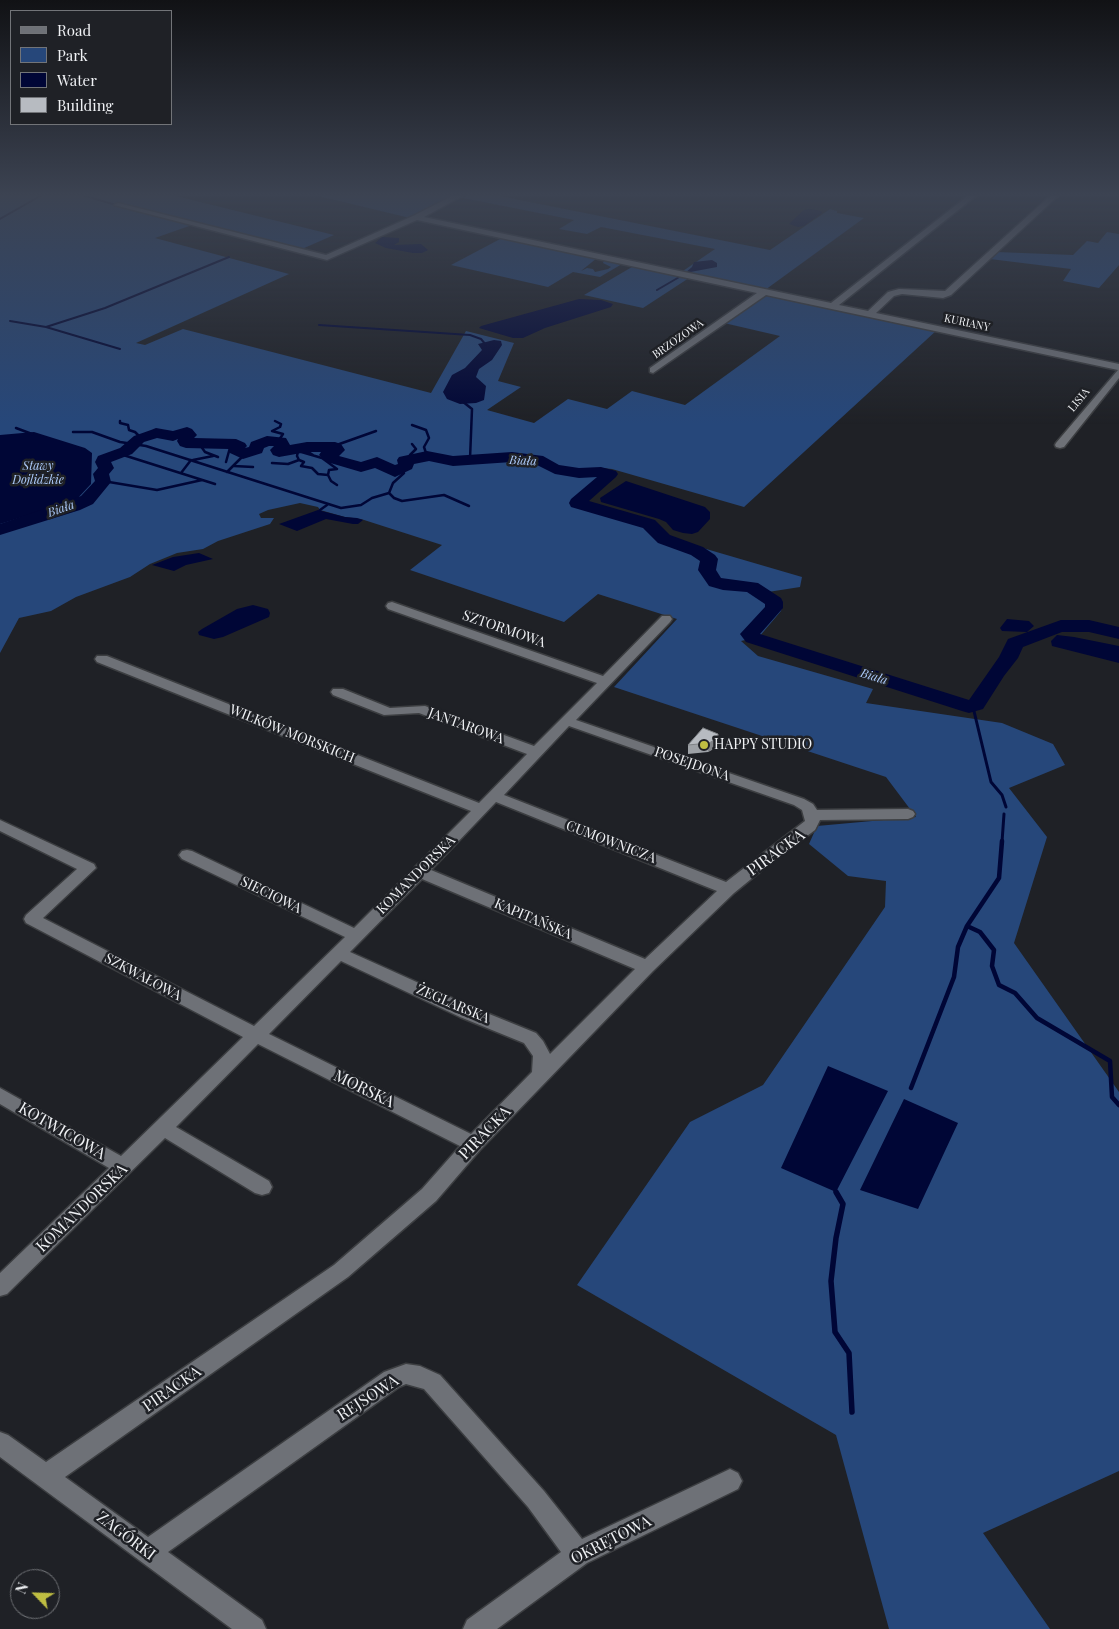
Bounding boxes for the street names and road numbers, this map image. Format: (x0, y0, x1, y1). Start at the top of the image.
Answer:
street label: KURIANY (943, 312, 991, 334)
street label: BRZOZOWA (650, 317, 706, 361)
street label: LISIA (1065, 385, 1093, 415)
street label: SZTORMOWA (460, 607, 548, 651)
street label: WILKÓW MORSKICH (227, 701, 357, 767)
street label: JANTAROWA (426, 705, 506, 747)
street label: POSEJDONA (652, 743, 732, 785)
street label: CUMOWNICZA (563, 817, 659, 867)
street label: PIRACKA (743, 826, 809, 880)
street label: KOMANDORSKA (373, 832, 459, 918)
street label: SIECIOWA (238, 873, 304, 917)
street label: KAPITAŃSKA (492, 895, 574, 943)
street label: SZKWAŁOWA (102, 950, 184, 1004)
street label: ŻEGLARSKA (414, 981, 492, 1027)
street label: MORSKA (331, 1066, 397, 1112)
street label: KOTWICOWA (15, 1098, 109, 1164)
street label: PIRACKA (455, 1102, 515, 1164)
street label: KOMANDORSKA (32, 1160, 132, 1256)
street label: PIRACKA (139, 1362, 205, 1416)
street label: REJSOWA (334, 1371, 402, 1425)
street label: ZAGÓRKI (93, 1508, 159, 1564)
street label: OKRĘTOWA (568, 1512, 654, 1568)

